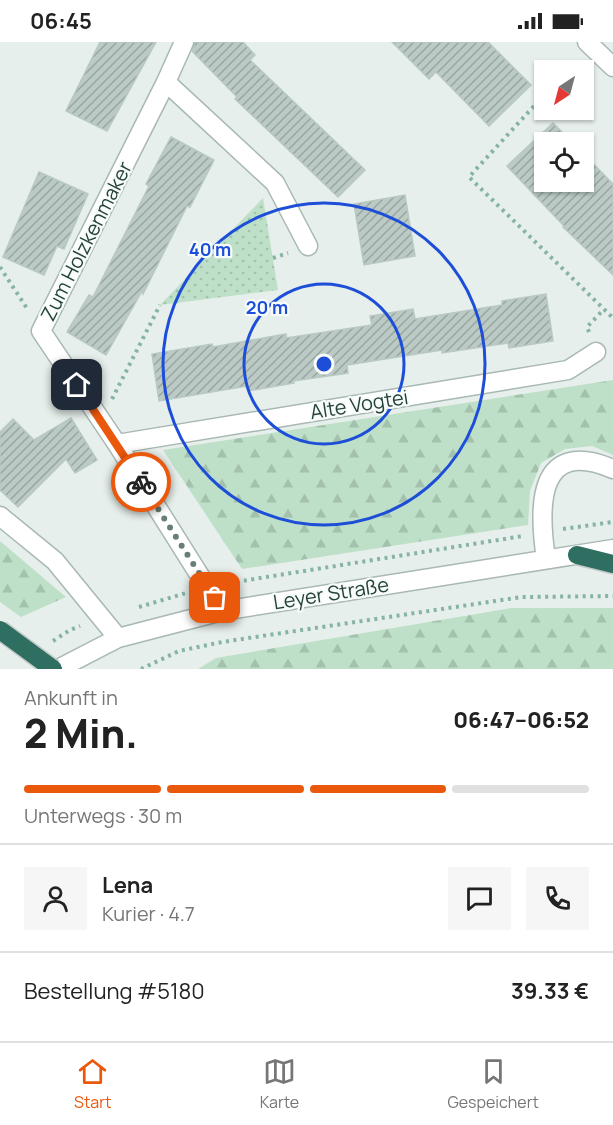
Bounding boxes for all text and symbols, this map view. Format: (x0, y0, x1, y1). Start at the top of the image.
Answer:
text: 06:45 (30, 6, 92, 36)
north arrow (534, 60, 594, 120)
map controls (534, 60, 594, 192)
button: locate (534, 132, 594, 192)
street label: Zum Holzkenmaker (34, 157, 138, 325)
text: 40 m (189, 237, 231, 261)
text: 20 m (246, 295, 288, 319)
centre of rings (314, 354, 334, 374)
pin (51, 359, 102, 410)
icon: home (60, 368, 93, 401)
street label: Alte Vogtei (308, 383, 410, 425)
courier (111, 452, 171, 512)
icon: bike (125, 466, 158, 499)
street label: Leyer Straße (271, 571, 391, 615)
pin (189, 572, 240, 623)
icon: bag (198, 581, 231, 614)
text: Ankunft in (24, 684, 118, 711)
text: 06:47–06:52 (453, 705, 589, 735)
text: 2 Min. (24, 706, 138, 760)
text: Unterwegs · 30 m (24, 802, 182, 829)
button: person (24, 867, 87, 930)
button: chat (448, 867, 511, 930)
button: phone (526, 867, 589, 930)
text: Lena (102, 870, 153, 900)
text: Kurier · 4.7 (102, 900, 195, 927)
text: Bestellung #5180 (24, 976, 205, 1006)
text: 39.33 € (511, 976, 589, 1006)
tab: Start (74, 1055, 111, 1113)
tab: Karte (260, 1055, 299, 1113)
tab: Gespeichert (447, 1055, 539, 1113)

